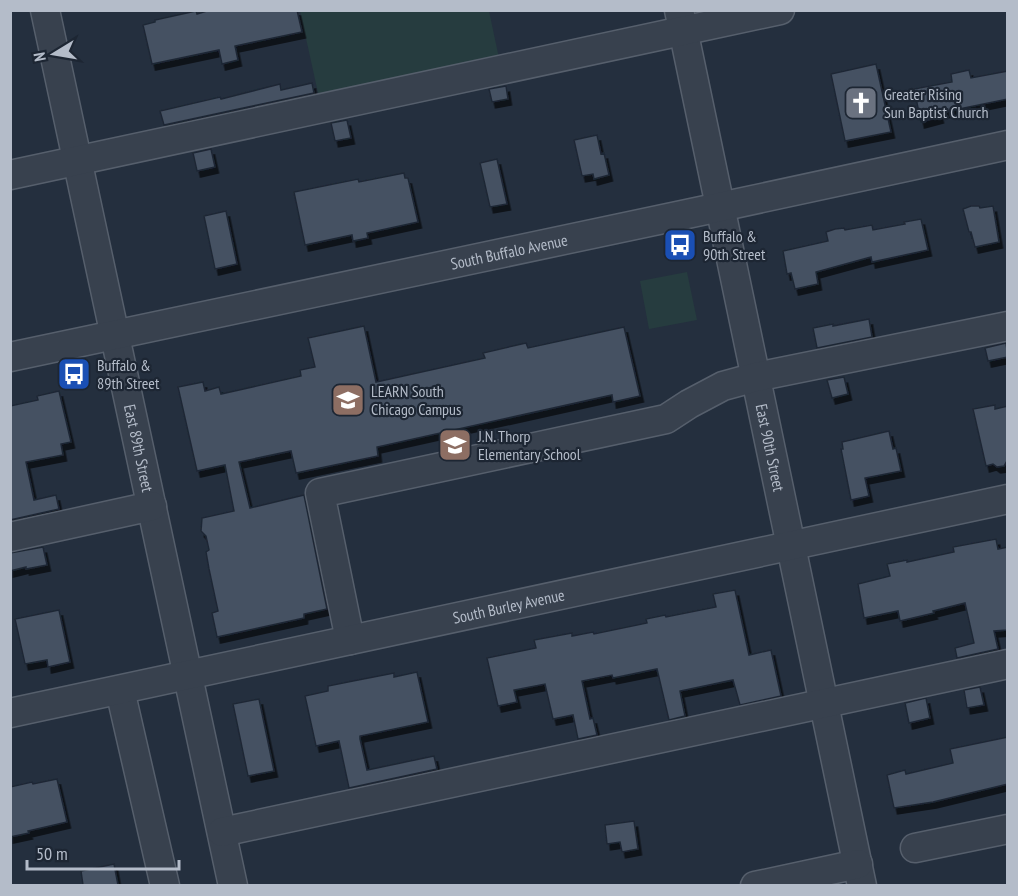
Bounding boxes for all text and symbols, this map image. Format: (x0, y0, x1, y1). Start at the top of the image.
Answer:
north arrow (24, 24, 84, 84)
text: N (29, 51, 50, 63)
place label: Greater Rising Sun Baptist Church (884, 84, 989, 122)
church icon: Greater Rising Sun Baptist Church (843, 85, 879, 121)
place label: Buffalo & 90th Street (703, 226, 766, 264)
bus stop icon: Buffalo & 90th Street (662, 227, 698, 263)
street label: South Buffalo Avenue (449, 230, 569, 274)
place label: Buffalo & 89th Street (97, 355, 160, 393)
bus stop icon: Buffalo & 89th Street (56, 356, 92, 392)
place label: LEARN South Chicago Campus (371, 381, 461, 419)
school or university icon: LEARN South Chicago Campus (330, 382, 366, 418)
street label: East 89th Street (120, 402, 158, 494)
street label: East 90th Street (752, 402, 789, 494)
place label: J.N. Thorp Elementary School (477, 426, 581, 464)
school or university icon: J.N. Thorp Elementary School (437, 427, 473, 463)
street label: South Burley Avenue (451, 584, 566, 628)
scale bar (27, 833, 178, 871)
text: 50 m (36, 842, 68, 865)

